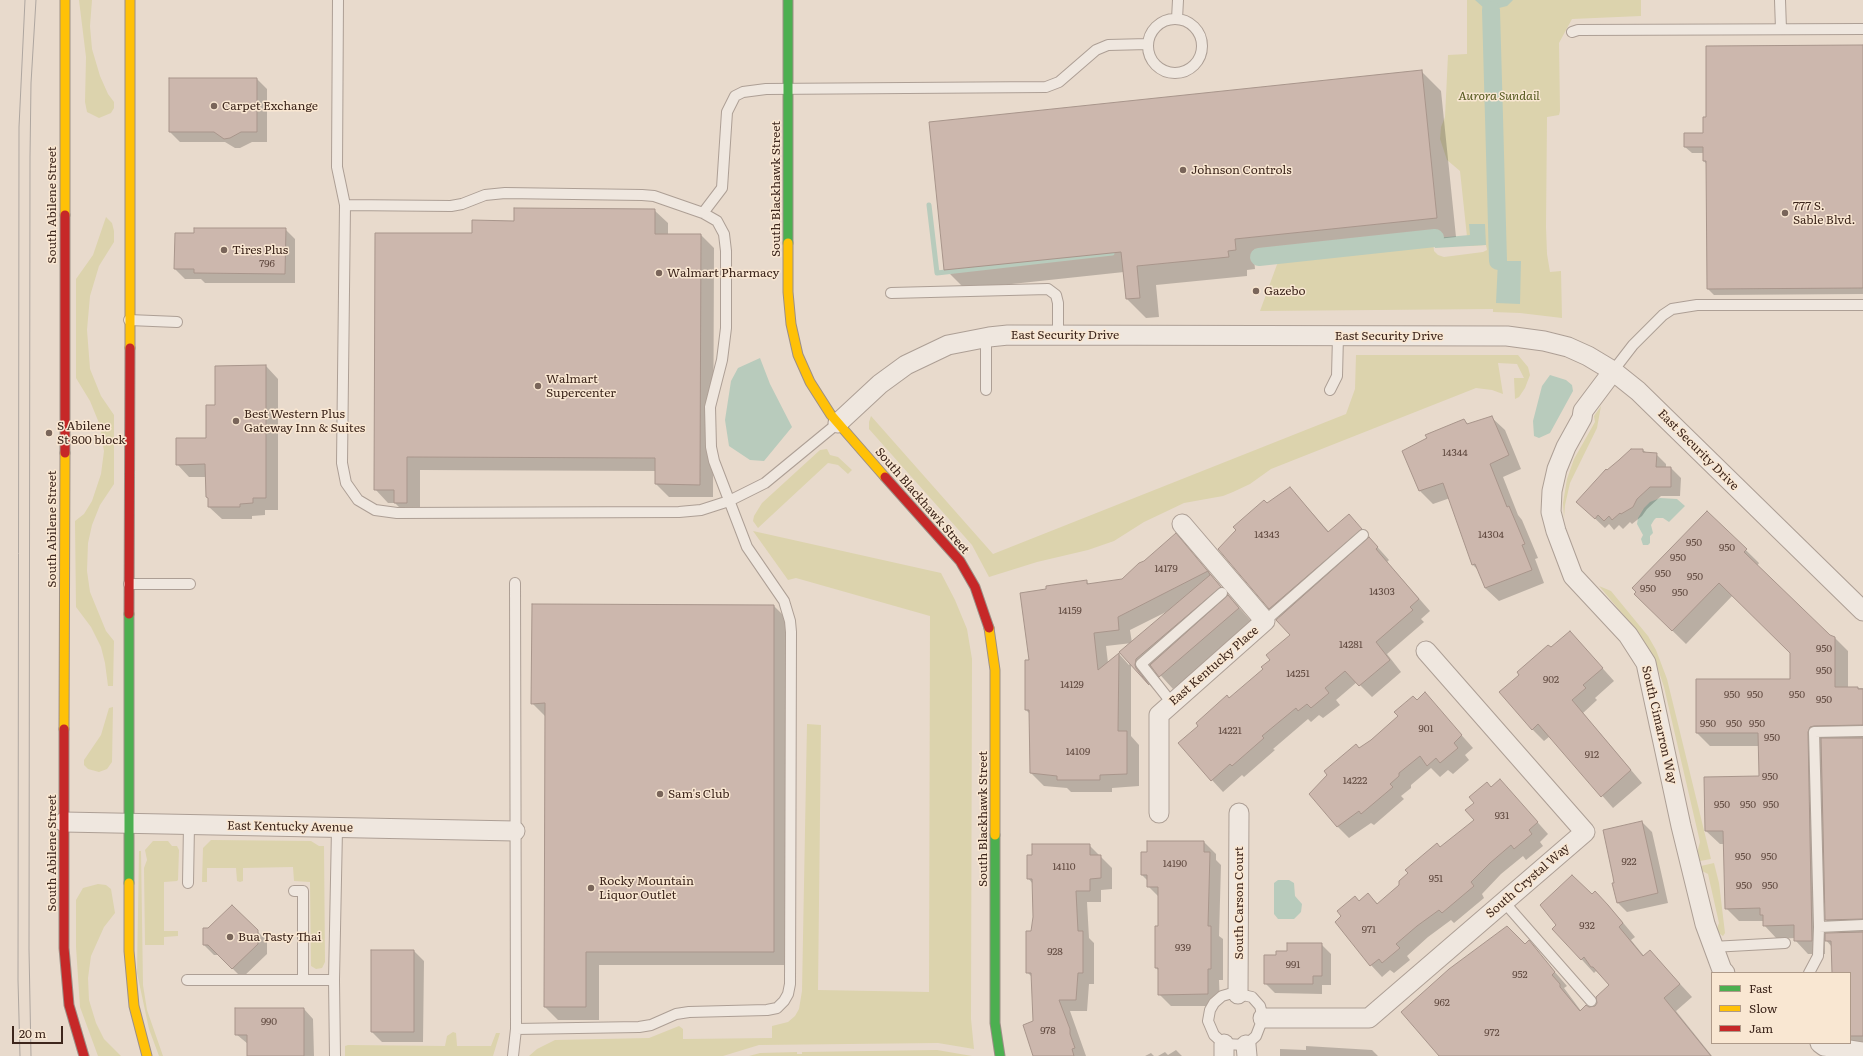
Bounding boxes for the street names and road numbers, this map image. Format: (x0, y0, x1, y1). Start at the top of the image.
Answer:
street label: South Blackhawk Street (769, 121, 783, 257)
street label: South Abilene Street (45, 146, 59, 264)
street label: East Security Drive (1011, 328, 1119, 342)
street label: East Security Drive (1335, 329, 1443, 343)
street label: East Security Drive (1655, 407, 1741, 493)
street label: South Blackhawk Street (872, 445, 972, 557)
street label: South Abilene Street (45, 470, 59, 588)
street label: East Kentucky Place (1166, 623, 1262, 709)
street label: South Cimarron Way (1638, 664, 1680, 786)
street label: South Blackhawk Street (976, 751, 990, 887)
street label: South Abilene Street (45, 794, 59, 912)
street label: East Kentucky Avenue (227, 819, 353, 835)
street label: South Crystal Way (1483, 841, 1573, 921)
street label: South Carson Court (1232, 846, 1246, 960)

